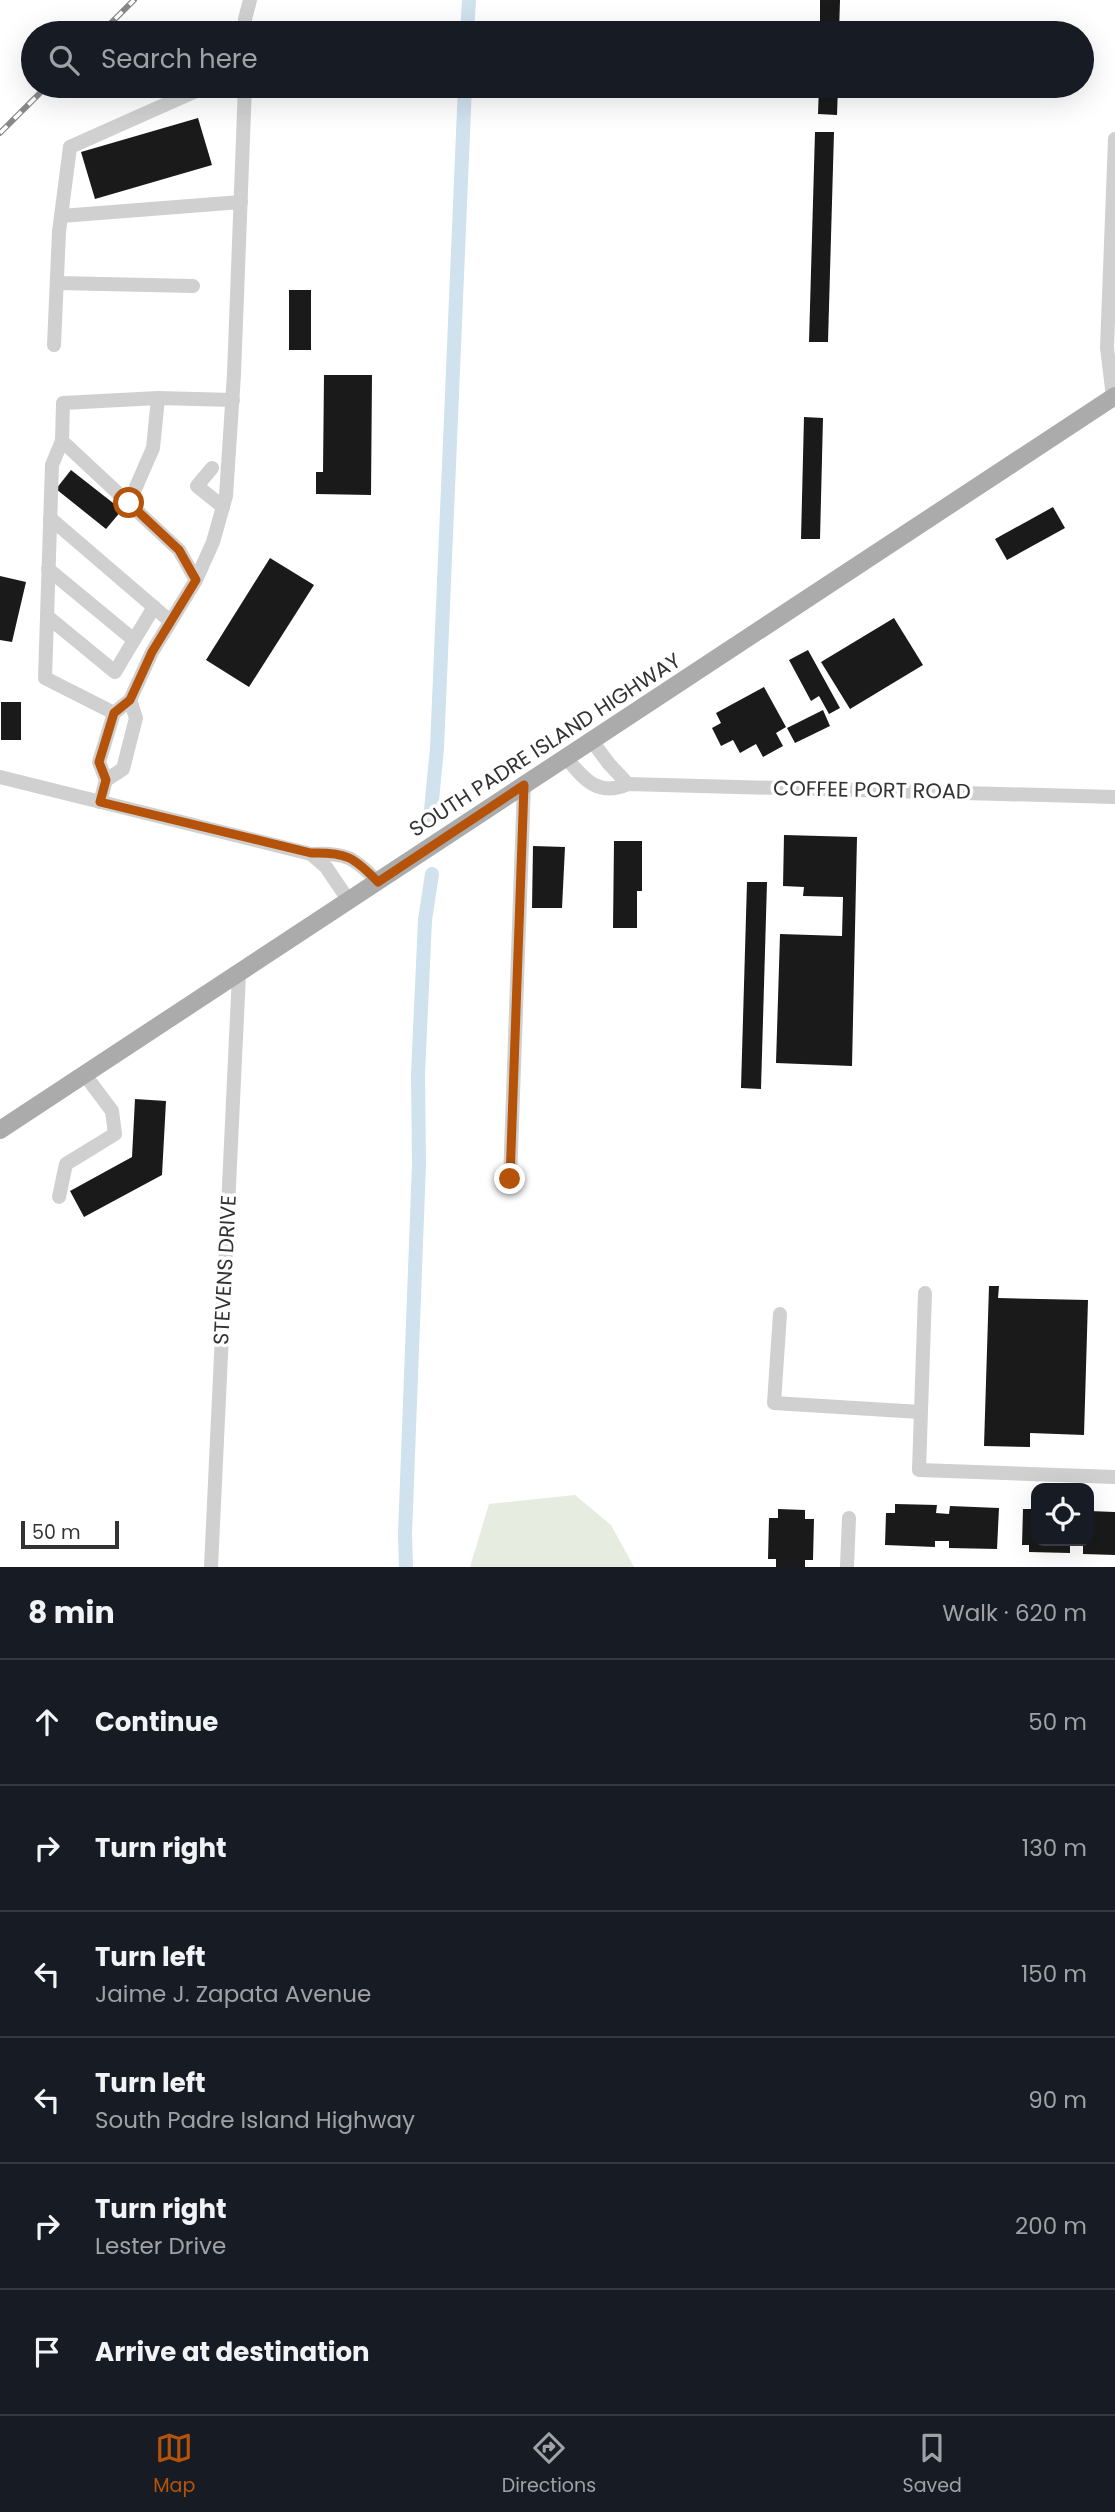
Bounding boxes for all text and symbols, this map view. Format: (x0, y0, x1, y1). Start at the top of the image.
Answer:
search box (21, 21, 1094, 98)
icon: search (45, 41, 83, 79)
text: Search here (101, 41, 258, 77)
route start (113, 487, 144, 518)
street label: SOUTH PADRE ISLAND HIGHWAY (403, 646, 686, 843)
street label: COFFEE PORT ROAD (773, 773, 971, 806)
route end (494, 1163, 525, 1194)
street label: STEVENS DRIVE (206, 1194, 243, 1346)
map controls (1031, 1483, 1094, 1546)
button: locate (1031, 1483, 1094, 1546)
scale bar (21, 1518, 119, 1550)
text: 50 m (32, 1519, 81, 1546)
text: 8 min (28, 1591, 115, 1634)
text: Walk · 620 m (942, 1597, 1087, 1629)
icon: ahead (28, 1703, 66, 1741)
text: Continue (95, 1704, 218, 1740)
text: 50 m (1028, 1706, 1087, 1738)
icon: right (28, 1829, 66, 1867)
text: Turn right (95, 1830, 227, 1866)
text: 130 m (1022, 1832, 1087, 1864)
text: Turn left (95, 1939, 206, 1975)
icon: left (28, 1955, 66, 1993)
text: 150 m (1021, 1958, 1087, 1990)
text: Jaime J. Zapata Avenue (95, 1978, 371, 2010)
text: Turn left (95, 2065, 206, 2101)
icon: left (28, 2081, 66, 2119)
text: 90 m (1028, 2084, 1087, 2116)
text: South Padre Island Highway (95, 2104, 415, 2136)
text: Turn right (95, 2191, 227, 2227)
icon: right (28, 2207, 66, 2245)
text: 200 m (1015, 2210, 1087, 2242)
text: Lester Drive (95, 2230, 226, 2262)
icon: arrive (28, 2333, 66, 2371)
text: Arrive at destination (95, 2334, 370, 2370)
tab: Map (153, 2429, 195, 2500)
tab: Directions (502, 2429, 596, 2500)
tab: Saved (903, 2429, 962, 2500)

